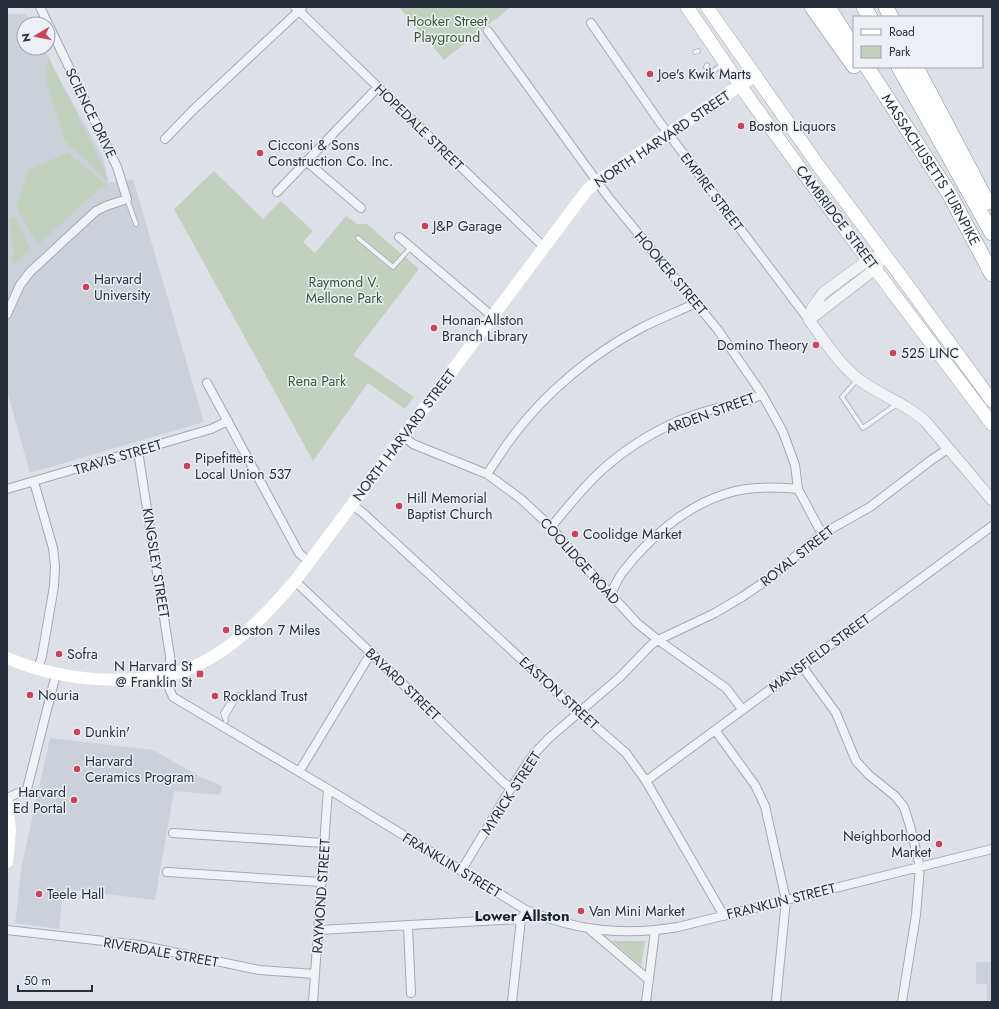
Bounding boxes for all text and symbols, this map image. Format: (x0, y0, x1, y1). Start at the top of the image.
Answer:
park label: Hooker Street Playground (407, 11, 488, 47)
north arrow (16, 16, 56, 56)
legend (853, 16, 983, 68)
text: Road (889, 23, 915, 41)
text: N (18, 32, 35, 43)
text: Park (889, 43, 911, 61)
street label: SCIENCE DRIVE (60, 64, 122, 162)
place label: Joe's Kwik Marts (656, 64, 751, 84)
marker: Joe's Kwik Marts (645, 69, 655, 79)
street label: HOPEDALE STREET (370, 79, 468, 175)
street label: NORTH HARVARD STREET (590, 86, 734, 192)
street label: MASSACHUSETTS TURNPIKE (877, 90, 985, 249)
place label: Boston Liquors (749, 116, 836, 136)
marker: Boston Liquors (736, 121, 746, 131)
place label: Cicconi & Sons Construction Co. Inc. (268, 135, 393, 171)
marker: Cicconi & Sons Construction Co. Inc. (255, 148, 265, 158)
street label: EMPIRE STREET (676, 149, 749, 236)
street label: CAMBRIDGE STREET (791, 161, 883, 273)
place label: J&P Garage (431, 216, 502, 236)
marker: J&P Garage (420, 221, 430, 231)
street label: HOOKER STREET (630, 227, 712, 320)
place label: Harvard University (94, 269, 151, 305)
park label: Raymond V. Mellone Park (306, 272, 383, 308)
marker: Harvard University (81, 282, 91, 292)
place label: Honan-Allston Branch Library (442, 310, 529, 346)
marker: Honan-Allston Branch Library (429, 323, 439, 333)
place label: Domino Theory (717, 335, 809, 355)
marker: Domino Theory (811, 340, 821, 350)
place label: 525 LINC (901, 343, 959, 363)
marker: 525 LINC (888, 348, 898, 358)
street label: NORTH HARVARD STREET (348, 365, 460, 505)
park label: Rena Park (288, 371, 347, 391)
street label: ARDEN STREET (663, 387, 758, 438)
street label: TRAVIS STREET (72, 434, 165, 480)
place label: Pipefitters Local Union 537 (195, 448, 292, 484)
marker: Pipefitters Local Union 537 (182, 461, 192, 471)
place label: Hill Memorial Baptist Church (407, 488, 493, 524)
marker: Hill Memorial Baptist Church (394, 501, 404, 511)
street label: KINGSLEY STREET (137, 507, 175, 620)
street label: COOLIDGE ROAD (535, 513, 625, 609)
street label: ROYAL STREET (756, 521, 838, 591)
place label: Coolidge Market (583, 524, 682, 544)
marker: Coolidge Market (570, 529, 580, 539)
street label: MANSFIELD STREET (764, 609, 874, 697)
place label: Boston 7 Miles (234, 620, 321, 640)
marker: Boston 7 Miles (221, 625, 231, 635)
street label: BAYARD STREET (361, 643, 445, 725)
place label: Sofra (67, 644, 98, 664)
marker: Sofra (54, 649, 64, 659)
street label: EASTON STREET (515, 652, 603, 734)
place label: N Harvard St @ Franklin St (114, 656, 193, 692)
marker: N Harvard St @ Franklin St (195, 669, 205, 679)
place label: Nouria (38, 685, 79, 705)
place label: Rockland Trust (223, 686, 308, 706)
marker: Nouria (25, 690, 35, 700)
marker: Rockland Trust (210, 691, 220, 701)
place label: Dunkin' (85, 722, 130, 742)
marker: Dunkin' (72, 727, 82, 737)
street label: MYRICK STREET (476, 747, 546, 839)
place label: Harvard Ceramics Program (85, 751, 195, 787)
marker: Harvard Ceramics Program (72, 764, 82, 774)
place label: Harvard Ed Portal (13, 782, 66, 818)
marker: Harvard Ed Portal (69, 795, 79, 805)
place label: Neighborhood Market (843, 826, 932, 862)
street label: FRANKLIN STREET (399, 828, 505, 903)
street label: RAYMOND STREET (307, 838, 335, 954)
marker: Neighborhood Market (934, 839, 944, 849)
street label: FRANKLIN STREET (724, 878, 838, 924)
place label: Teele Hall (47, 884, 104, 904)
marker: Teele Hall (34, 889, 44, 899)
place label: Van Mini Market (589, 901, 685, 921)
district label: Lower Allston (474, 905, 570, 927)
marker: Van Mini Market (576, 906, 586, 916)
street label: RIVERDALE STREET (102, 932, 221, 972)
scale bar (18, 967, 92, 993)
text: 50 m (24, 972, 51, 990)

